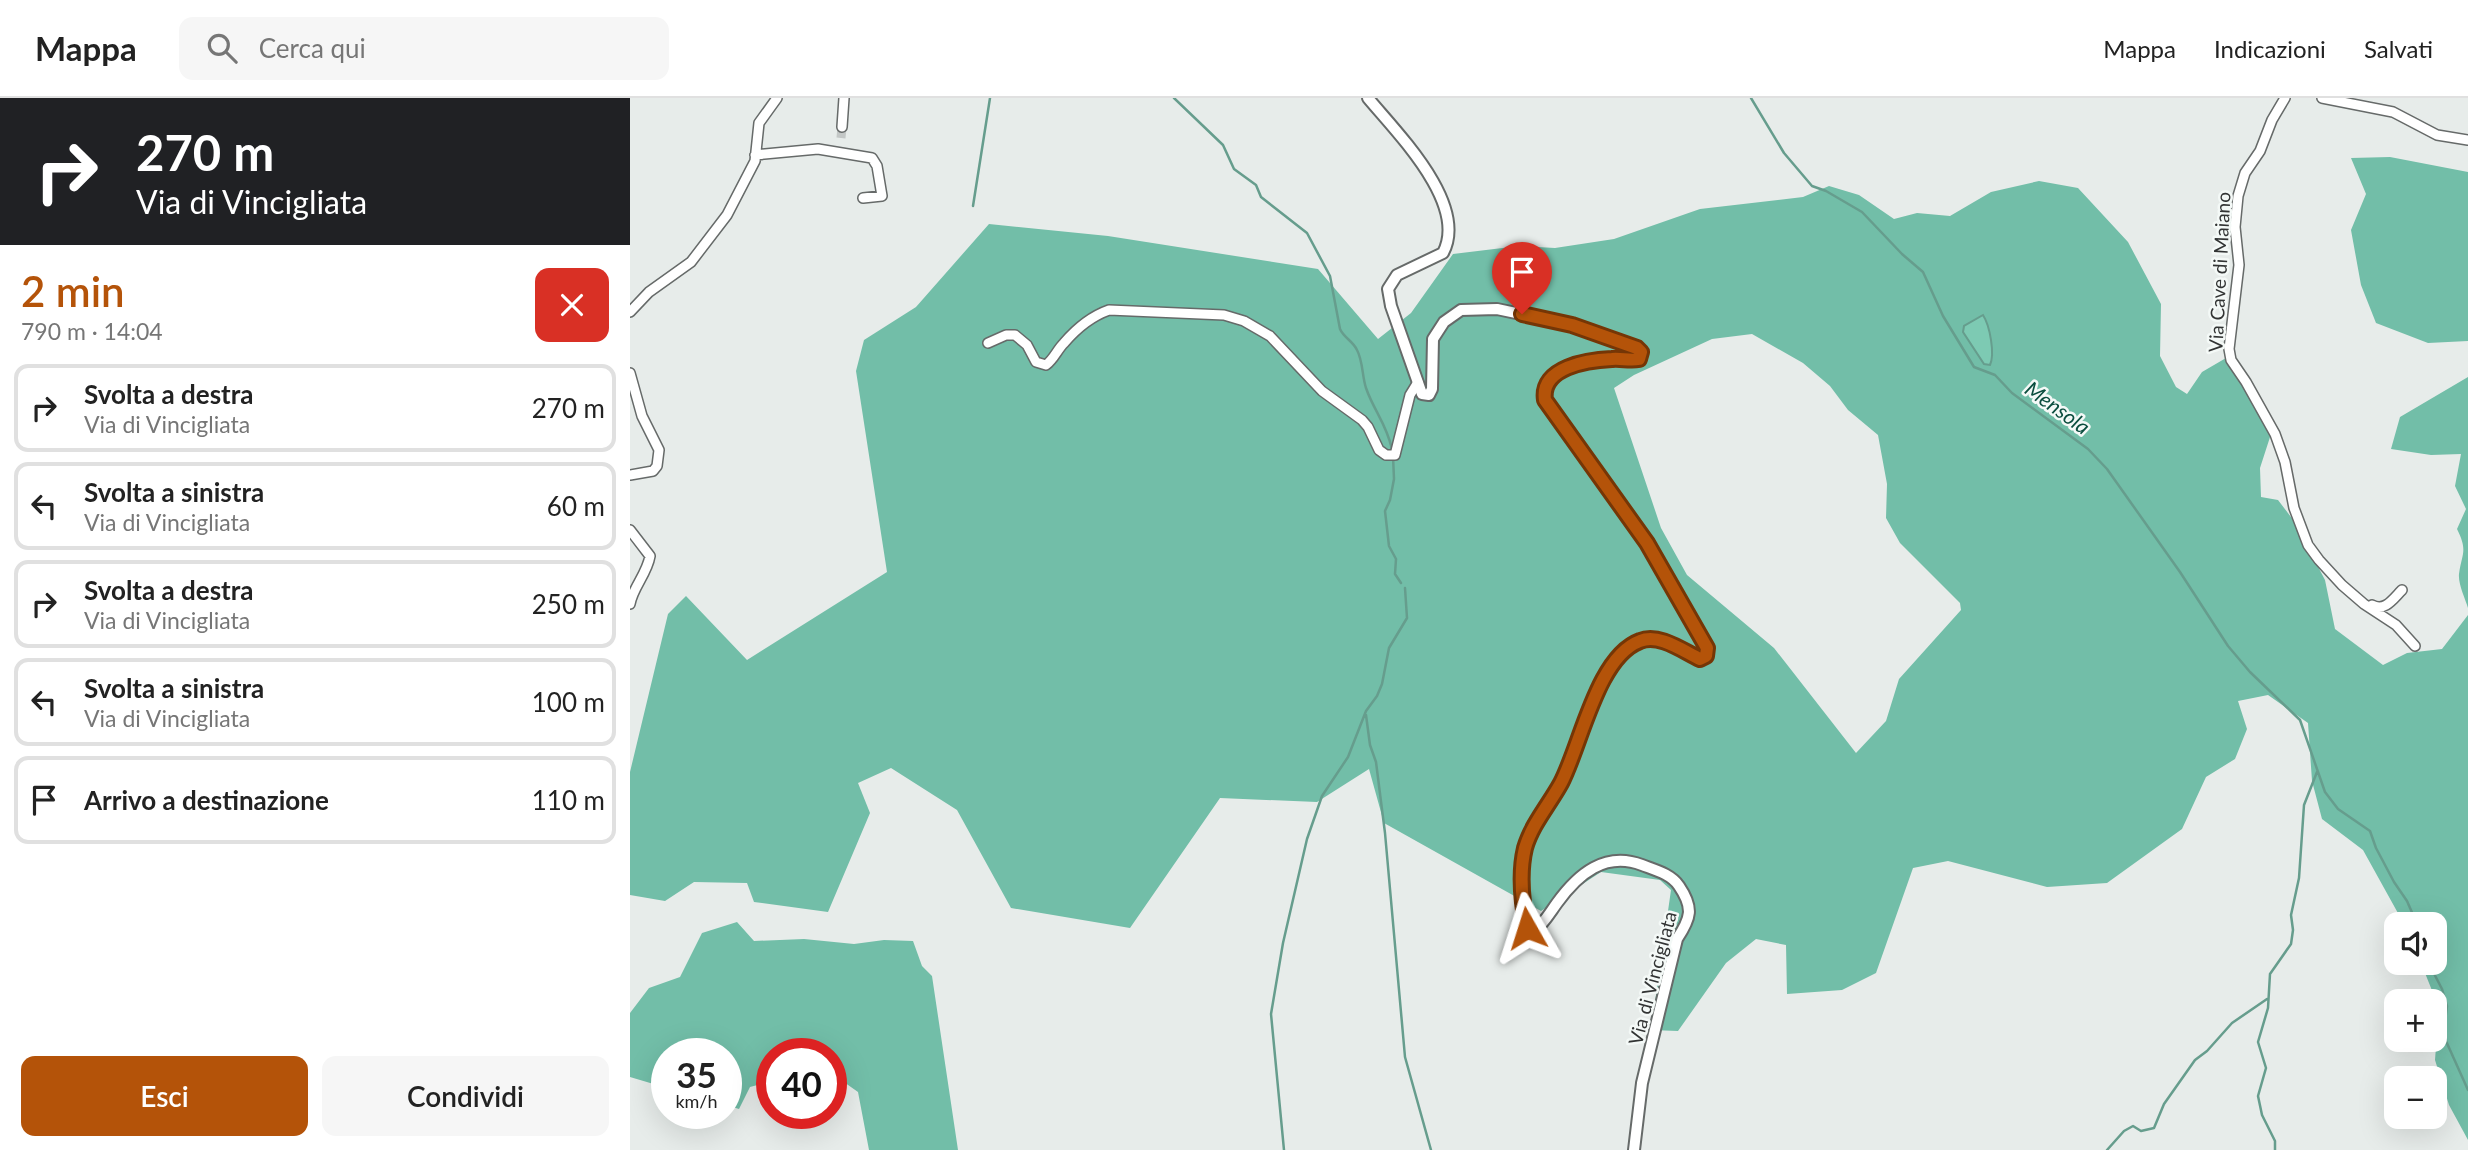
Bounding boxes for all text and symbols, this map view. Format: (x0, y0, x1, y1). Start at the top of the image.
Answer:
search box (179, 17, 669, 80)
text: Mappa (35, 28, 137, 68)
icon: search (203, 29, 241, 67)
text: Cerca qui (259, 32, 366, 64)
text: Mappa (2103, 34, 2176, 63)
text: Indicazioni (2214, 34, 2326, 63)
text: Salvati (2364, 34, 2433, 63)
text: 270 m (136, 123, 274, 181)
icon: right (21, 126, 112, 217)
text: Via di Vincigliata (136, 182, 367, 221)
street label: Via Cave di Maiano (2203, 191, 2235, 353)
pin (1492, 242, 1552, 314)
icon: arrive (1503, 253, 1541, 291)
text: 2 min (21, 266, 125, 316)
button: close (535, 268, 609, 342)
text: 790 m · 14:04 (21, 317, 163, 345)
water label: Mensola (2021, 375, 2095, 439)
text: Svolta a destra (84, 378, 254, 410)
icon: right (25, 389, 63, 427)
text: 270 m (532, 392, 605, 424)
text: Via di Vincigliata (84, 410, 250, 438)
text: Svolta a sinistra (84, 476, 264, 508)
icon: left (25, 487, 63, 525)
text: 60 m (547, 490, 605, 522)
text: Via di Vincigliata (84, 508, 250, 536)
text: Svolta a destra (84, 574, 254, 606)
icon: right (25, 585, 63, 623)
text: 250 m (532, 588, 605, 620)
text: Via di Vincigliata (84, 606, 250, 634)
text: Svolta a sinistra (84, 672, 264, 704)
icon: left (25, 683, 63, 721)
text: 100 m (532, 686, 605, 718)
text: Via di Vincigliata (84, 704, 250, 732)
icon: arrive (25, 781, 63, 819)
text: Arrivo a destinazione (84, 784, 329, 816)
text: 110 m (532, 784, 605, 816)
position arrow (1490, 891, 1564, 965)
street label: Via di Vincigliata (1623, 909, 1681, 1047)
map controls (2384, 912, 2447, 1129)
button: sound (2384, 912, 2447, 975)
button: + (2384, 989, 2447, 1052)
speed limit sign: 40 (756, 1038, 847, 1129)
text: 35 (676, 1053, 717, 1095)
button: Esci (21, 1056, 308, 1136)
button: Condividi (322, 1056, 609, 1136)
button: − (2384, 1066, 2447, 1129)
text: km/h (675, 1090, 718, 1112)

